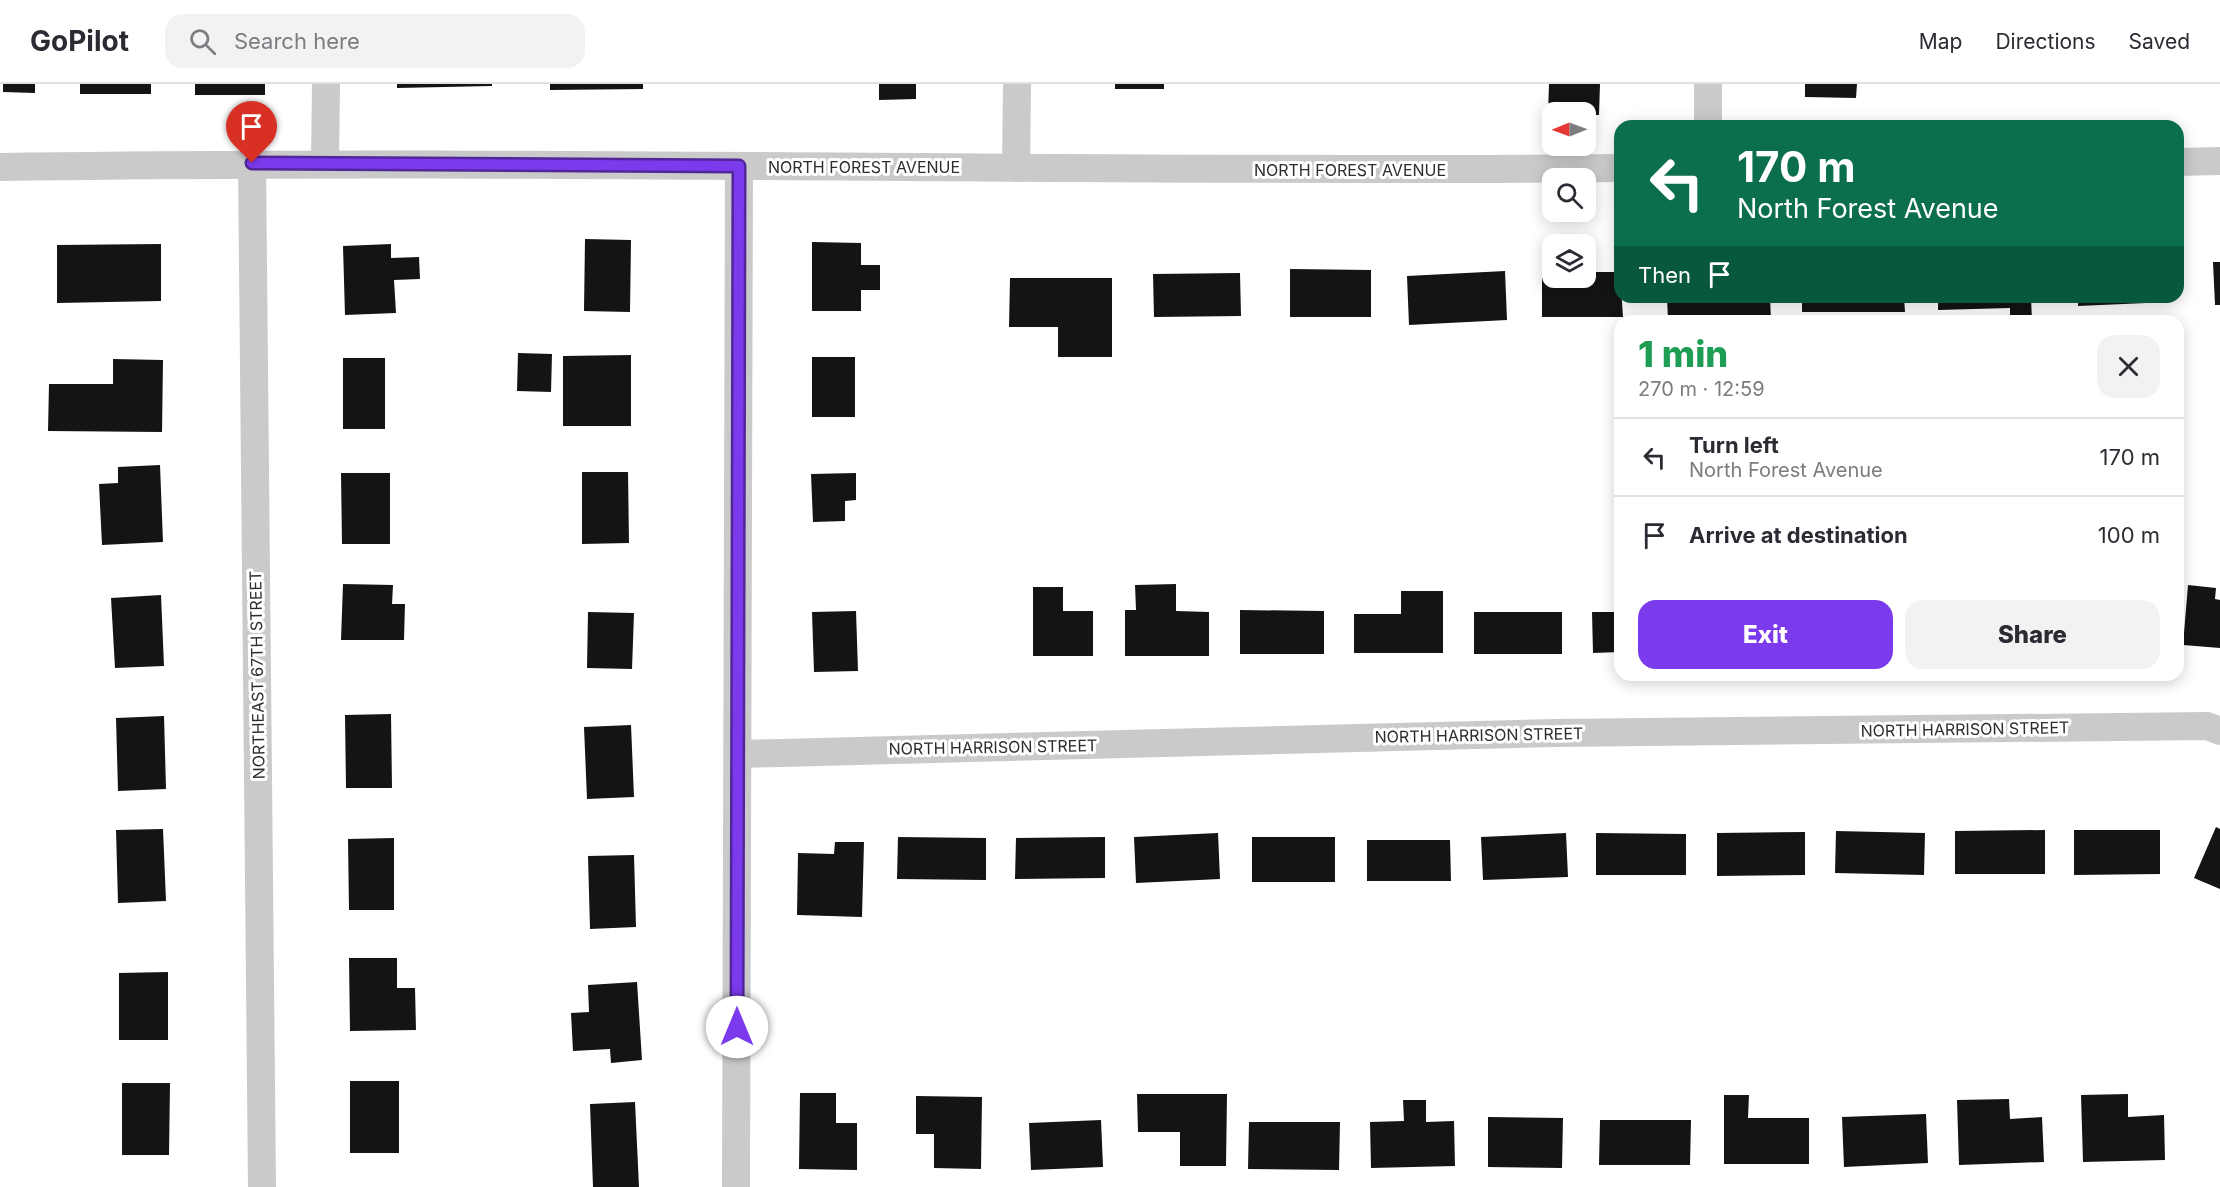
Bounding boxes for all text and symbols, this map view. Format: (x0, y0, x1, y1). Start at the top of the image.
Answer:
search box (165, 14, 585, 68)
text: GoPilot (30, 24, 129, 58)
icon: search (186, 25, 219, 58)
text: Search here (234, 28, 360, 54)
text: Map (1919, 29, 1962, 54)
text: Directions (1995, 29, 2096, 54)
text: Saved (2129, 29, 2190, 54)
pin (226, 101, 277, 163)
north arrow (1542, 102, 1596, 156)
map controls (1542, 102, 1596, 288)
icon: arrive (235, 110, 268, 143)
text: 170 m (1737, 141, 1855, 192)
icon: left (1638, 144, 1716, 222)
street label: NORTH FOREST AVENUE (768, 157, 960, 177)
street label: NORTH FOREST AVENUE (1254, 160, 1446, 180)
button: search (1542, 168, 1596, 222)
text: North Forest Avenue (1737, 192, 1999, 225)
button: layers (1542, 234, 1596, 288)
icon: arrive (1703, 258, 1736, 291)
text: Then (1638, 262, 1691, 288)
text: 1 min (1638, 332, 1728, 376)
button: close (2097, 335, 2160, 398)
text: 270 m · 12:59 (1638, 377, 1765, 401)
text: Turn left (1689, 432, 1779, 458)
icon: left (1638, 441, 1671, 474)
text: 170 m (2100, 444, 2160, 470)
text: North Forest Avenue (1689, 458, 1883, 482)
icon: arrive (1638, 519, 1671, 552)
text: Arrive at destination (1689, 522, 1908, 548)
text: 100 m (2098, 522, 2160, 548)
street label: NORTHEAST 67TH STREET (245, 570, 269, 780)
button: Exit (1638, 600, 1893, 669)
button: Share (1905, 600, 2160, 669)
street label: NORTH HARRISON STREET (1861, 717, 2069, 741)
street label: NORTH HARRISON STREET (1375, 723, 1583, 747)
street label: NORTH HARRISON STREET (889, 735, 1097, 759)
position arrow (705, 995, 769, 1059)

